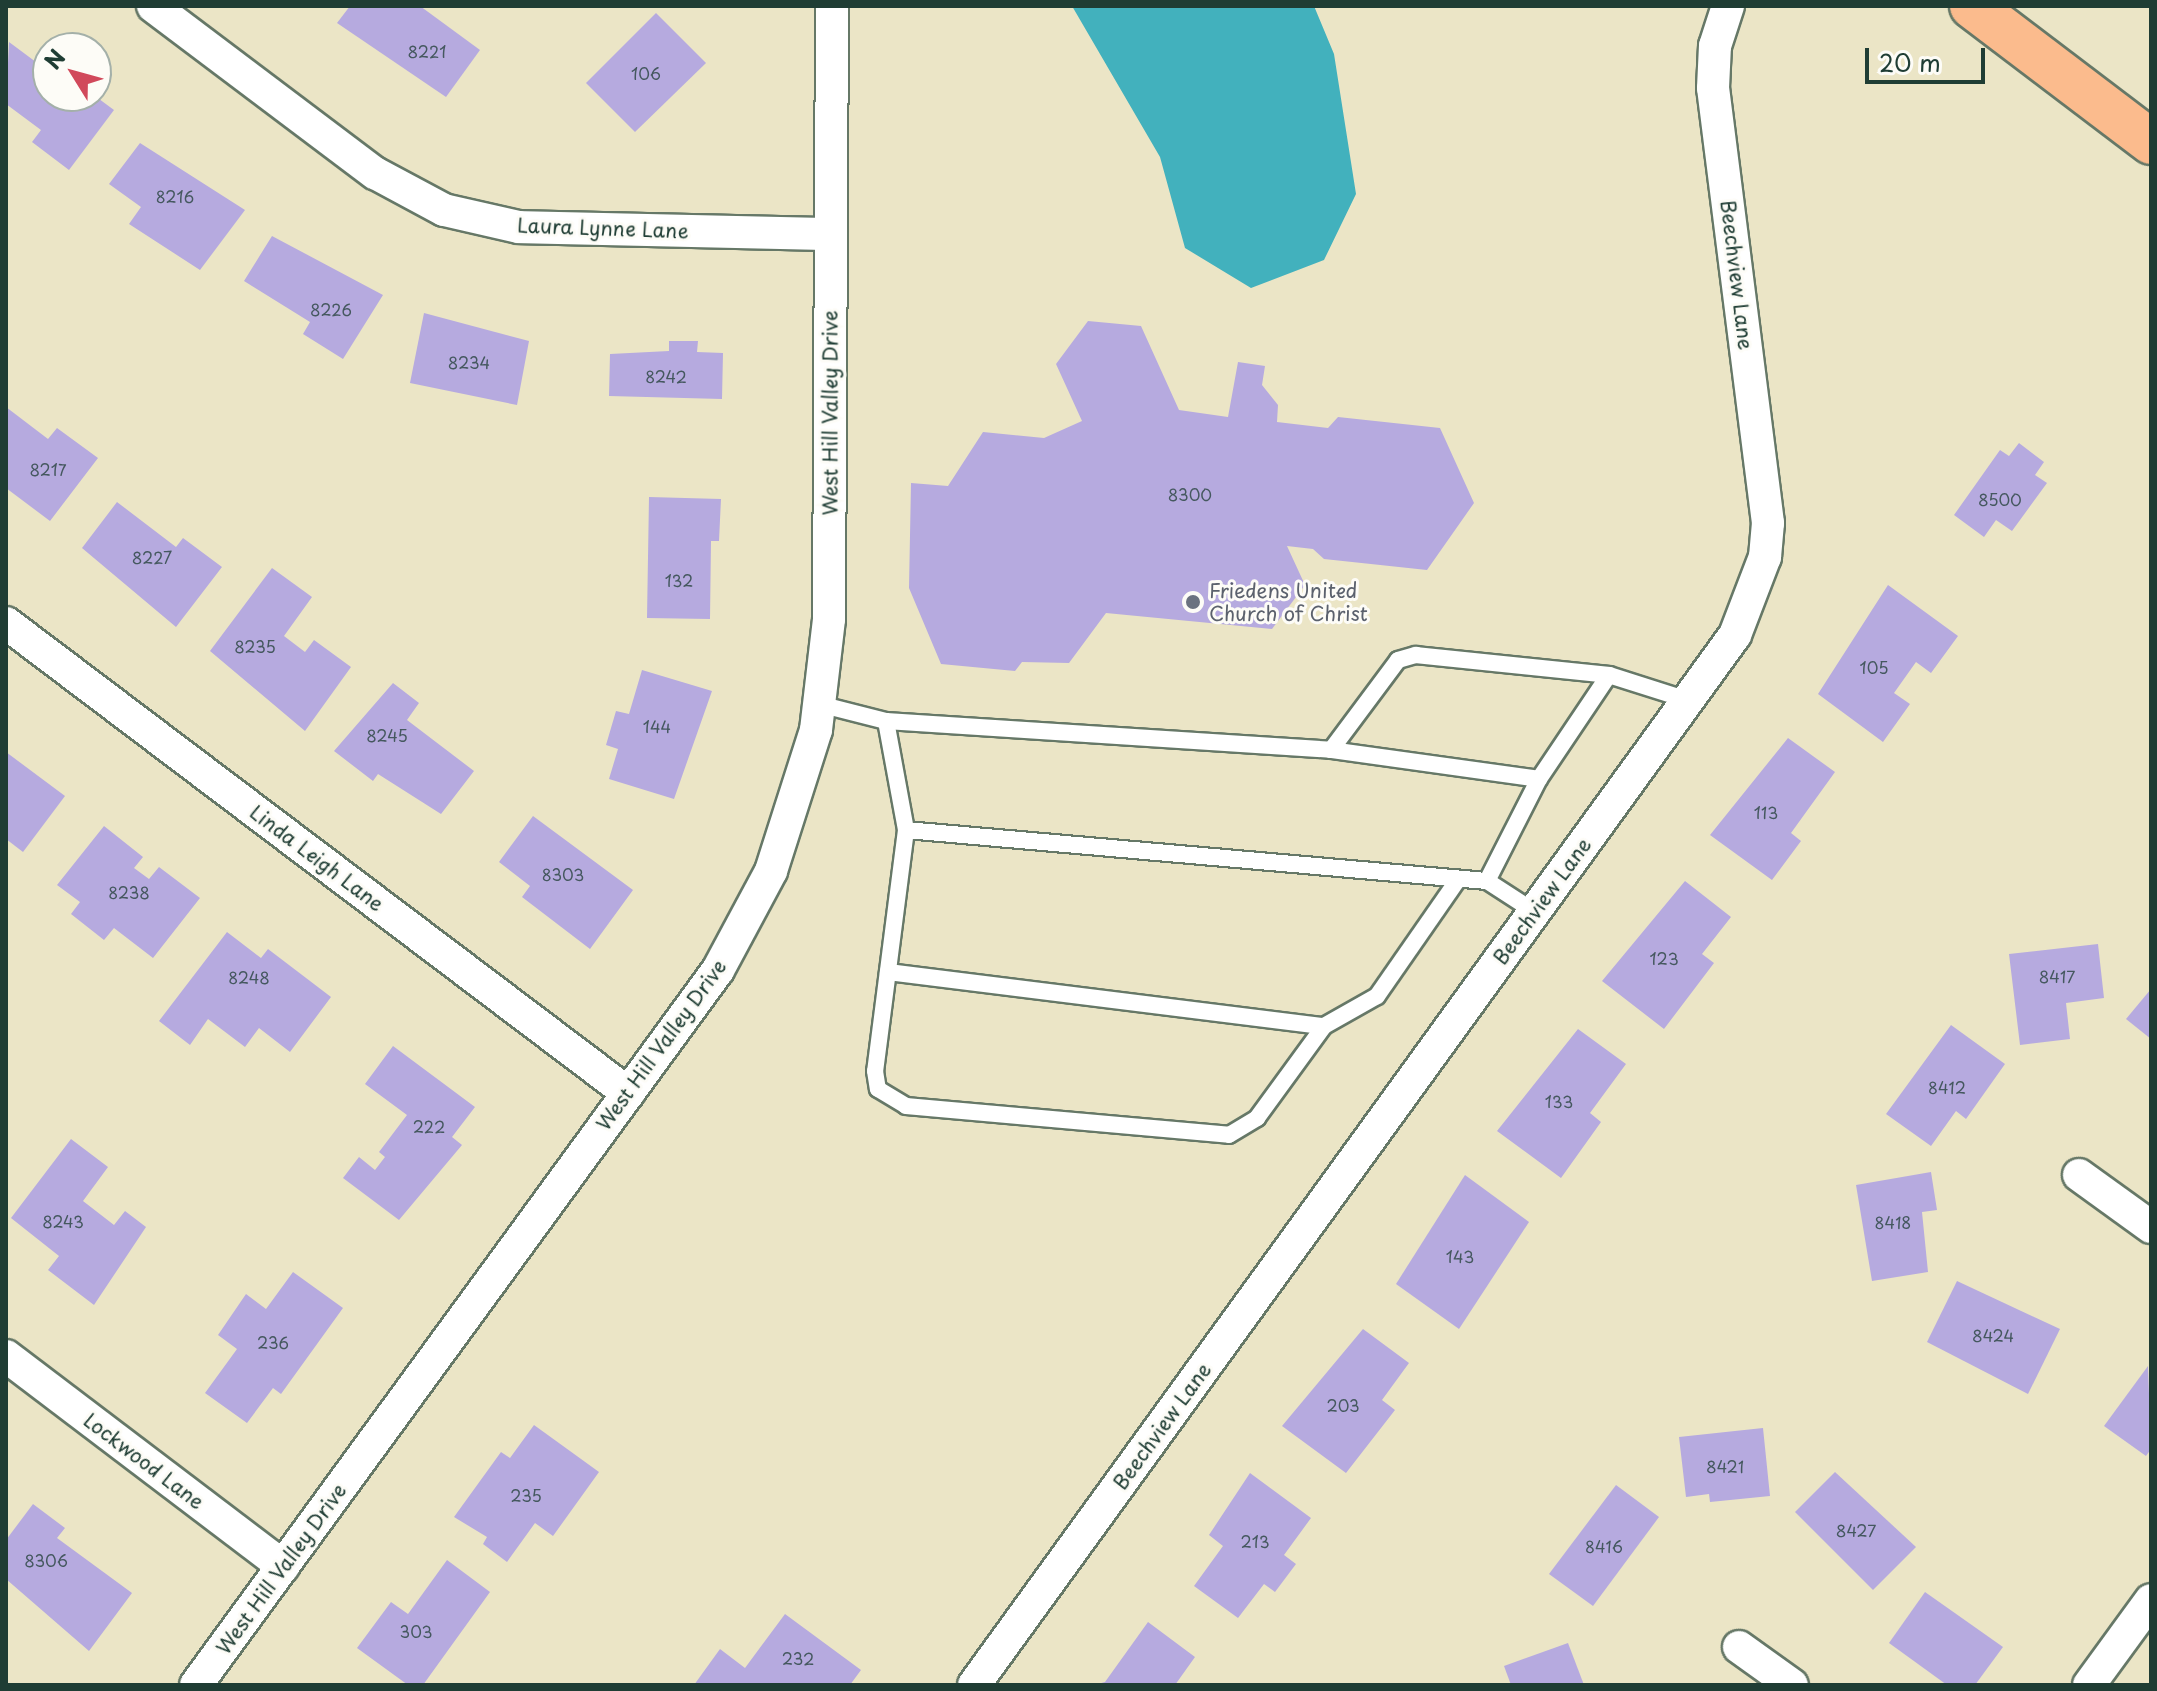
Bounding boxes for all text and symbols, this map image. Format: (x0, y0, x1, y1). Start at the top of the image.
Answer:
north arrow (32, 32, 112, 112)
scale bar (1869, 32, 1989, 82)
house number: 8221 (408, 41, 446, 61)
text: N (36, 42, 72, 75)
text: 20 m (1879, 44, 1941, 80)
house number: 106 (631, 63, 661, 83)
house number: 8216 (156, 186, 194, 206)
street label: Beechview Lane (1716, 198, 1758, 352)
street label: Laura Lynne Lane (517, 213, 689, 243)
house number: 8226 (310, 299, 352, 319)
street label: West Hill Valley Drive (818, 309, 842, 517)
house number: 8234 (448, 352, 490, 372)
house number: 8242 (645, 366, 687, 386)
house number: 8217 (29, 459, 67, 479)
house number: 8300 (1168, 484, 1212, 504)
house number: 8500 (1978, 489, 2022, 509)
house number: 8227 (132, 547, 172, 567)
house number: 132 (665, 570, 693, 590)
place label: Friedens United Church of Christ (1209, 578, 1368, 625)
marker: Friedens United Church of Christ (1184, 593, 1202, 611)
house number: 8235 (234, 636, 276, 656)
house number: 105 (1859, 657, 1889, 677)
house number: 144 (643, 716, 671, 736)
house number: 8245 (366, 725, 408, 745)
street label: Linda Leigh Lane (245, 800, 389, 916)
house number: 113 (1754, 802, 1778, 822)
street label: Beechview Lane (1488, 833, 1596, 969)
house number: 8303 (542, 864, 584, 884)
house number: 8238 (108, 882, 150, 902)
house number: 123 (1649, 948, 1679, 968)
street label: West Hill Valley Drive (590, 954, 732, 1136)
house number: 8417 (2039, 966, 2075, 986)
house number: 8248 (228, 967, 270, 987)
house number: 8412 (1928, 1077, 1966, 1097)
house number: 133 (1545, 1091, 1573, 1111)
house number: 222 (413, 1116, 445, 1136)
house number: 8243 (42, 1211, 84, 1231)
house number: 8418 (1875, 1212, 1911, 1232)
house number: 143 (1446, 1246, 1474, 1266)
house number: 8424 (1972, 1325, 2014, 1345)
house number: 236 (257, 1332, 289, 1352)
street label: Beechview Lane (1108, 1358, 1216, 1494)
house number: 203 (1326, 1395, 1360, 1415)
street label: Lockwood Lane (79, 1408, 209, 1514)
house number: 8421 (1706, 1456, 1744, 1476)
street label: West Hill Valley Drive (210, 1478, 352, 1660)
house number: 235 (510, 1485, 542, 1505)
house number: 8427 (1836, 1520, 1876, 1540)
house number: 213 (1240, 1531, 1270, 1551)
house number: 8416 (1585, 1536, 1623, 1556)
house number: 8306 (24, 1550, 68, 1570)
house number: 303 (400, 1621, 432, 1641)
house number: 232 (782, 1648, 814, 1668)

